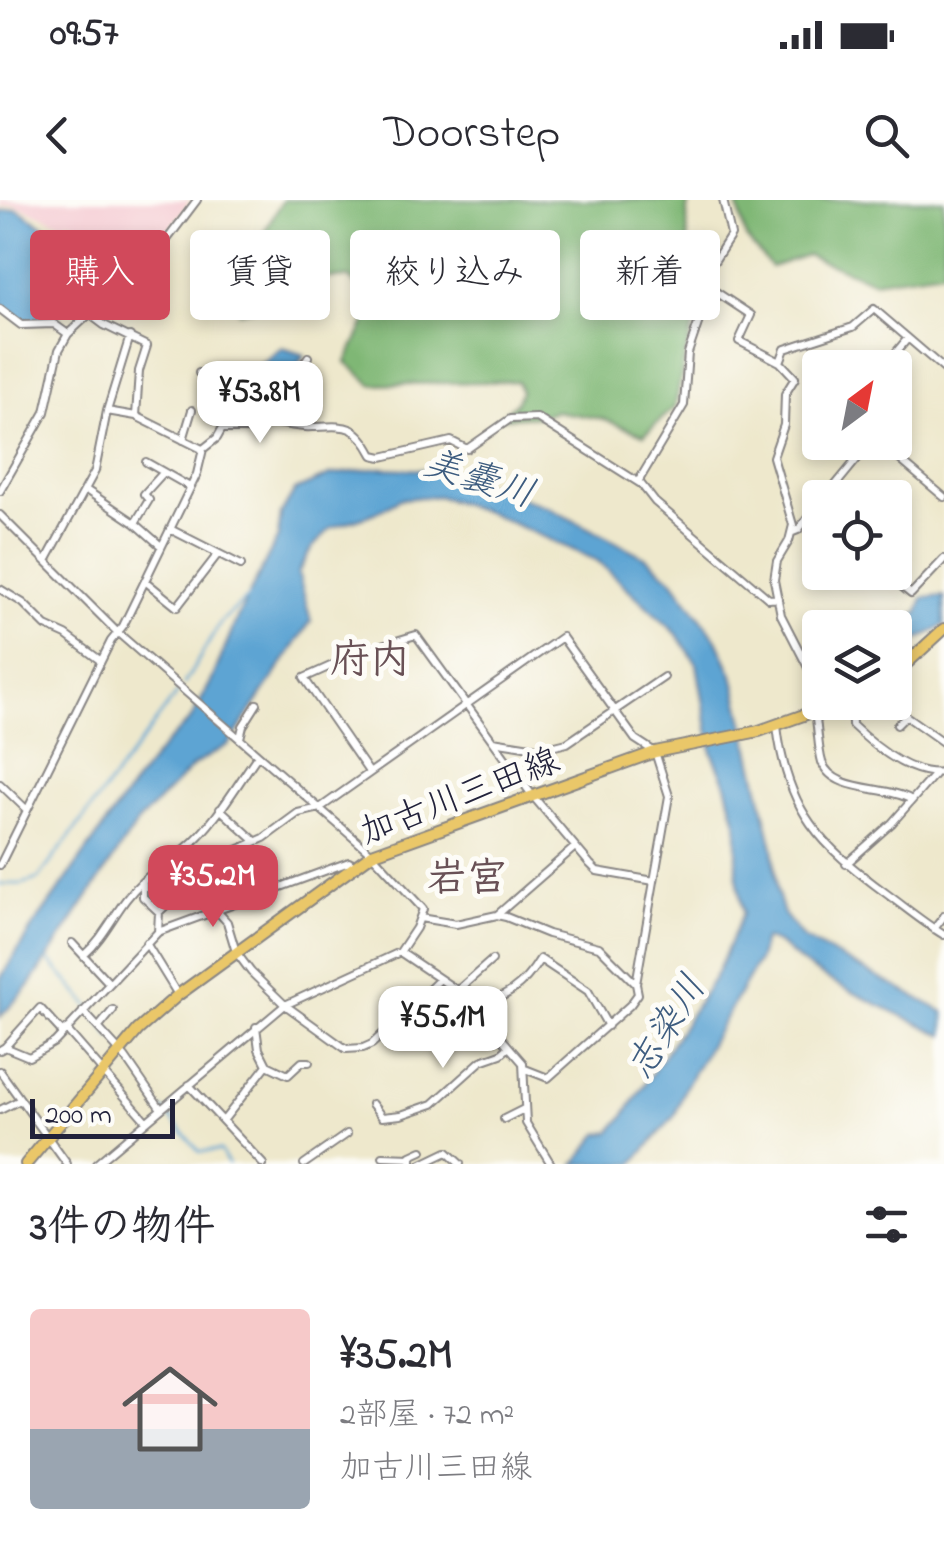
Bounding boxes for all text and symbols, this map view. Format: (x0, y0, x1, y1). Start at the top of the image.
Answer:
text: 09:57 (50, 7, 118, 63)
text: Doorstep (384, 102, 560, 168)
icon: back (30, 108, 85, 163)
icon: search (859, 108, 914, 163)
chip: 購入 (30, 230, 170, 320)
chip: 賃貸 (190, 230, 330, 320)
chip: 絞り込み (350, 230, 560, 320)
chip: 新着 (580, 230, 720, 320)
north arrow (802, 350, 912, 460)
map controls (802, 350, 912, 720)
pin: ¥53.8M (179, 361, 341, 446)
text: ¥53.8M (219, 370, 301, 417)
water label: 美嚢川 (416, 437, 542, 525)
button: locate (802, 480, 912, 590)
button: layers (802, 610, 912, 720)
district label: 府内 (330, 633, 410, 692)
street label: 加古川三田線 (353, 737, 567, 860)
pin: ¥35.2M (132, 845, 294, 930)
district label: 岩宮 (427, 851, 507, 910)
text: ¥35.2M (170, 854, 256, 901)
water label: 志染川 (614, 965, 722, 1091)
pin: ¥55.1M (362, 986, 524, 1071)
text: ¥55.1M (400, 995, 486, 1042)
scale bar (30, 1094, 175, 1138)
text: 200 m (45, 1096, 112, 1137)
icon: filters (859, 1197, 914, 1252)
text: 3件の物件 (30, 1198, 215, 1259)
text: ¥35.2M (340, 1326, 453, 1387)
icon: home (110, 1349, 230, 1469)
text: 2部屋 · 72 m² (340, 1393, 514, 1440)
text: 加古川三田線 (340, 1446, 532, 1493)

